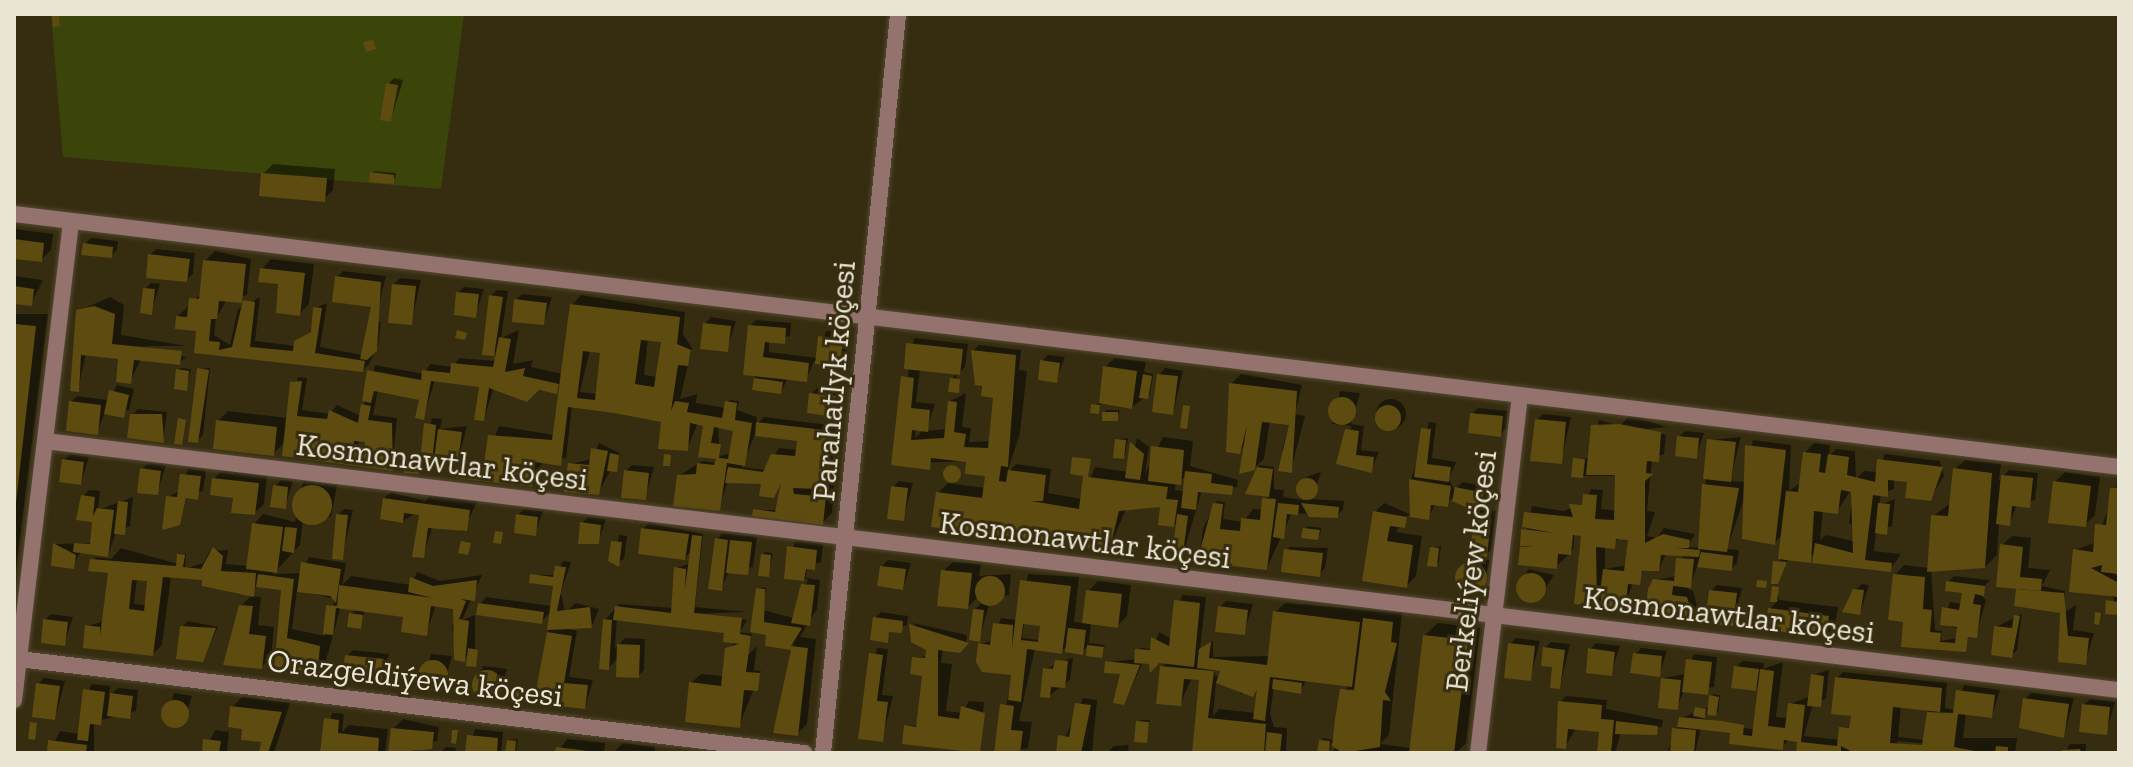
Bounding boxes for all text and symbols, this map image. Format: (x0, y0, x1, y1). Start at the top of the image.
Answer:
street label: Parahatlyk köçesi (804, 259, 864, 503)
street label: Kosmonawtlar köçesi (294, 425, 590, 499)
street label: Berkeliýew köçesi (1437, 448, 1505, 694)
street label: Kosmonawtlar köçesi (937, 503, 1233, 577)
street label: Kosmonawtlar köçesi (1581, 578, 1877, 652)
street label: Orazgeldiýewa köçesi (265, 641, 565, 715)

